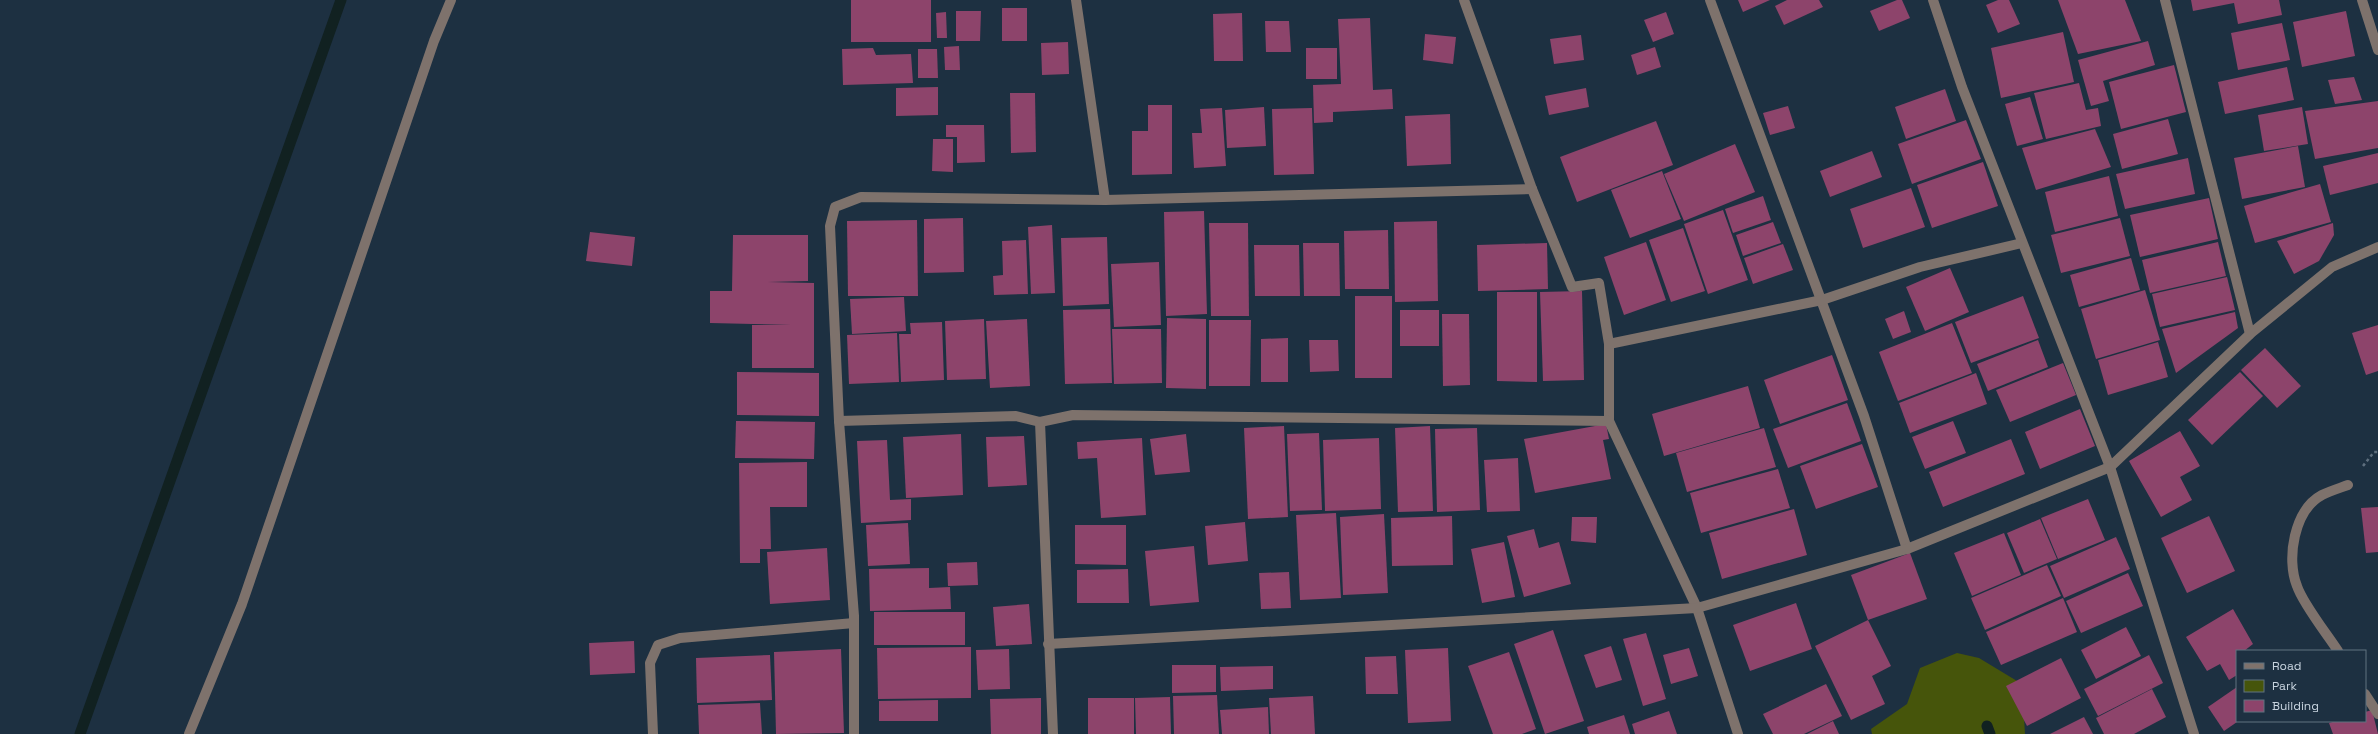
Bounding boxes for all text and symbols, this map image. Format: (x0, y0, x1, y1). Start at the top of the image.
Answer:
legend (2236, 650, 2366, 722)
text: Road (2272, 658, 2301, 674)
text: Park (2272, 678, 2297, 694)
text: Building (2272, 698, 2319, 714)

